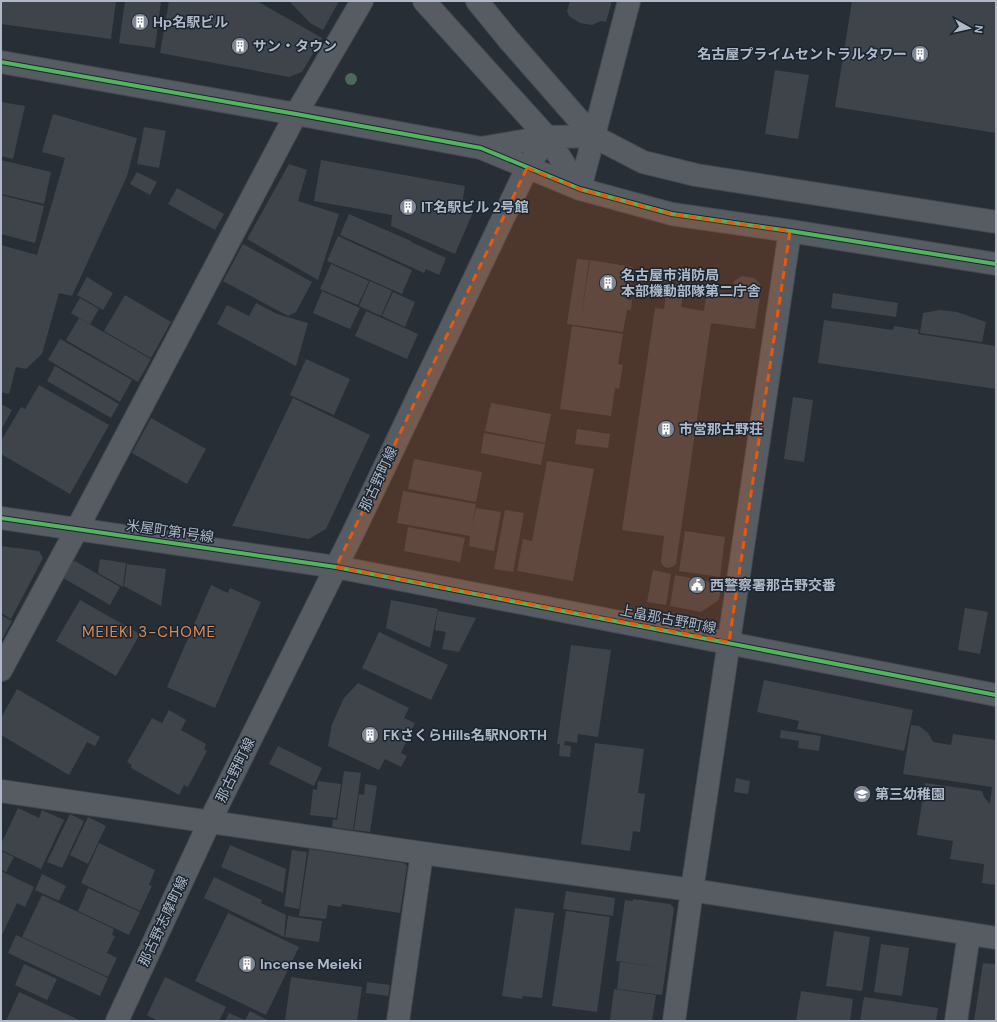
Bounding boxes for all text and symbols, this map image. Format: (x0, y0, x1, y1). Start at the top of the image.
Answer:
north arrow (949, 8, 989, 48)
building icon: Hp名駅ビル (130, 12, 150, 32)
place label: Hp名駅ビル (153, 13, 228, 31)
text: N (971, 24, 986, 34)
building icon: サン・タウン (230, 36, 250, 56)
place label: サン・タウン (253, 37, 337, 55)
building icon: 名古屋プライムセントラルタワー (910, 44, 930, 64)
place label: 名古屋プライムセントラルタワー (697, 45, 907, 63)
building icon: IT名駅ビル 2号館 (398, 197, 418, 217)
place label: IT名駅ビル 2号館 (421, 198, 529, 216)
place label: 名古屋市消防局 本部機動部隊第二庁舎 (621, 266, 761, 300)
building icon: 名古屋市消防局 本部機動部隊第二庁舎 (598, 273, 618, 293)
building icon: 市営那古野荘 (656, 419, 676, 439)
place label: 市営那古野荘 (679, 420, 763, 438)
street label: 那古野町線 (355, 443, 401, 515)
street label: 米屋町第1号線 (125, 516, 215, 546)
public building icon: 西警察署那古野交番 (687, 575, 707, 595)
place label: 西警察署那古野交番 (710, 576, 836, 594)
street label: 上畠那古野町線 (618, 601, 718, 637)
district label: MEIEKI 3-CHOME (82, 622, 216, 642)
building icon: FKさくらHills名駅NORTH (360, 725, 380, 745)
place label: FKさくらHills名駅NORTH (383, 726, 547, 744)
street label: 那古野町線 (212, 735, 258, 805)
school or university icon: 第三幼稚園 (852, 784, 872, 804)
place label: 第三幼稚園 (875, 785, 945, 803)
street label: 那古野志摩町線 (134, 873, 192, 969)
building icon: Incense Meieki (237, 954, 257, 974)
place label: Incense Meieki (260, 955, 362, 973)

